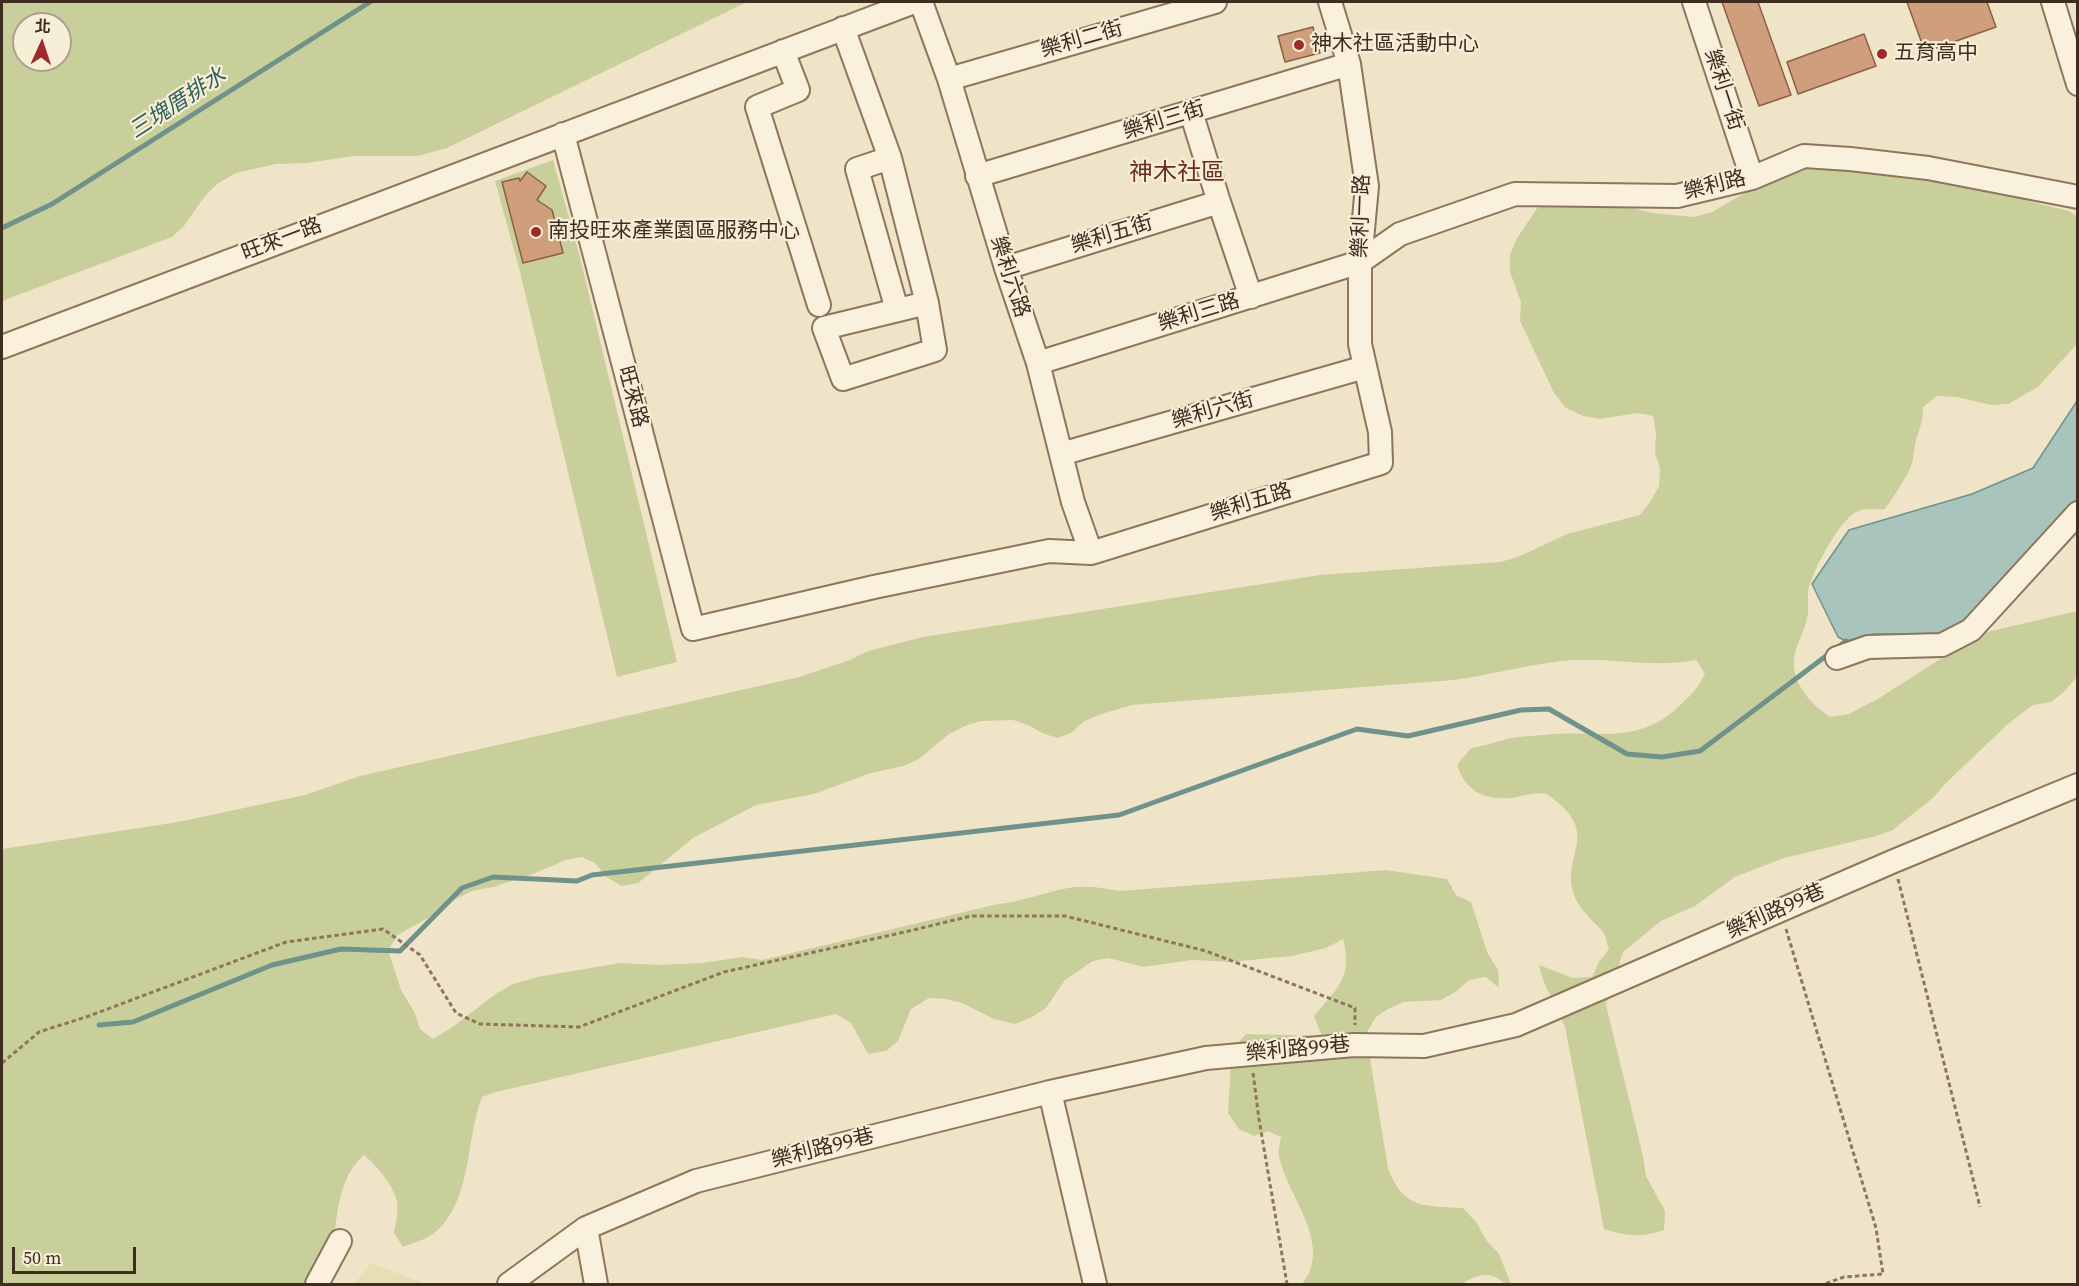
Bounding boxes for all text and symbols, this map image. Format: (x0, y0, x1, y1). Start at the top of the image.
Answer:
north arrow (12, 12, 72, 72)
text: 北 (34, 15, 51, 37)
street label: 樂利二街 (1038, 16, 1126, 64)
place label: 神木社區活動中心 (1311, 32, 1479, 58)
marker: 神木社區活動中心 (1292, 38, 1306, 52)
place label: 五育高中 (1894, 41, 1978, 67)
street label: 樂利一街 (1698, 46, 1748, 134)
marker: 五育高中 (1875, 47, 1889, 61)
water label: 三塊厝排水 (125, 63, 231, 145)
street label: 樂利三街 (1120, 97, 1208, 145)
district label: 神木社區 (1129, 160, 1225, 188)
street label: 樂利路 (1681, 166, 1749, 206)
street label: 樂利一路 (1348, 174, 1376, 258)
street label: 樂利五街 (1068, 211, 1156, 259)
street label: 旺來一路 (238, 213, 326, 267)
place label: 南投旺來產業園區服務中心 (548, 219, 800, 245)
marker: 南投旺來產業園區服務中心 (529, 225, 543, 239)
street label: 樂利六路 (984, 233, 1034, 321)
street label: 樂利三路 (1155, 289, 1243, 337)
street label: 旺來路 (612, 363, 652, 431)
street label: 樂利六街 (1169, 387, 1257, 435)
street label: 樂利五路 (1207, 479, 1295, 527)
street label: 樂利路99巷 (1723, 879, 1829, 945)
street label: 樂利路99巷 (1245, 1033, 1351, 1067)
street label: 樂利路99巷 (769, 1124, 877, 1174)
scale bar (15, 1235, 140, 1273)
text: 50 m (23, 1245, 61, 1270)

